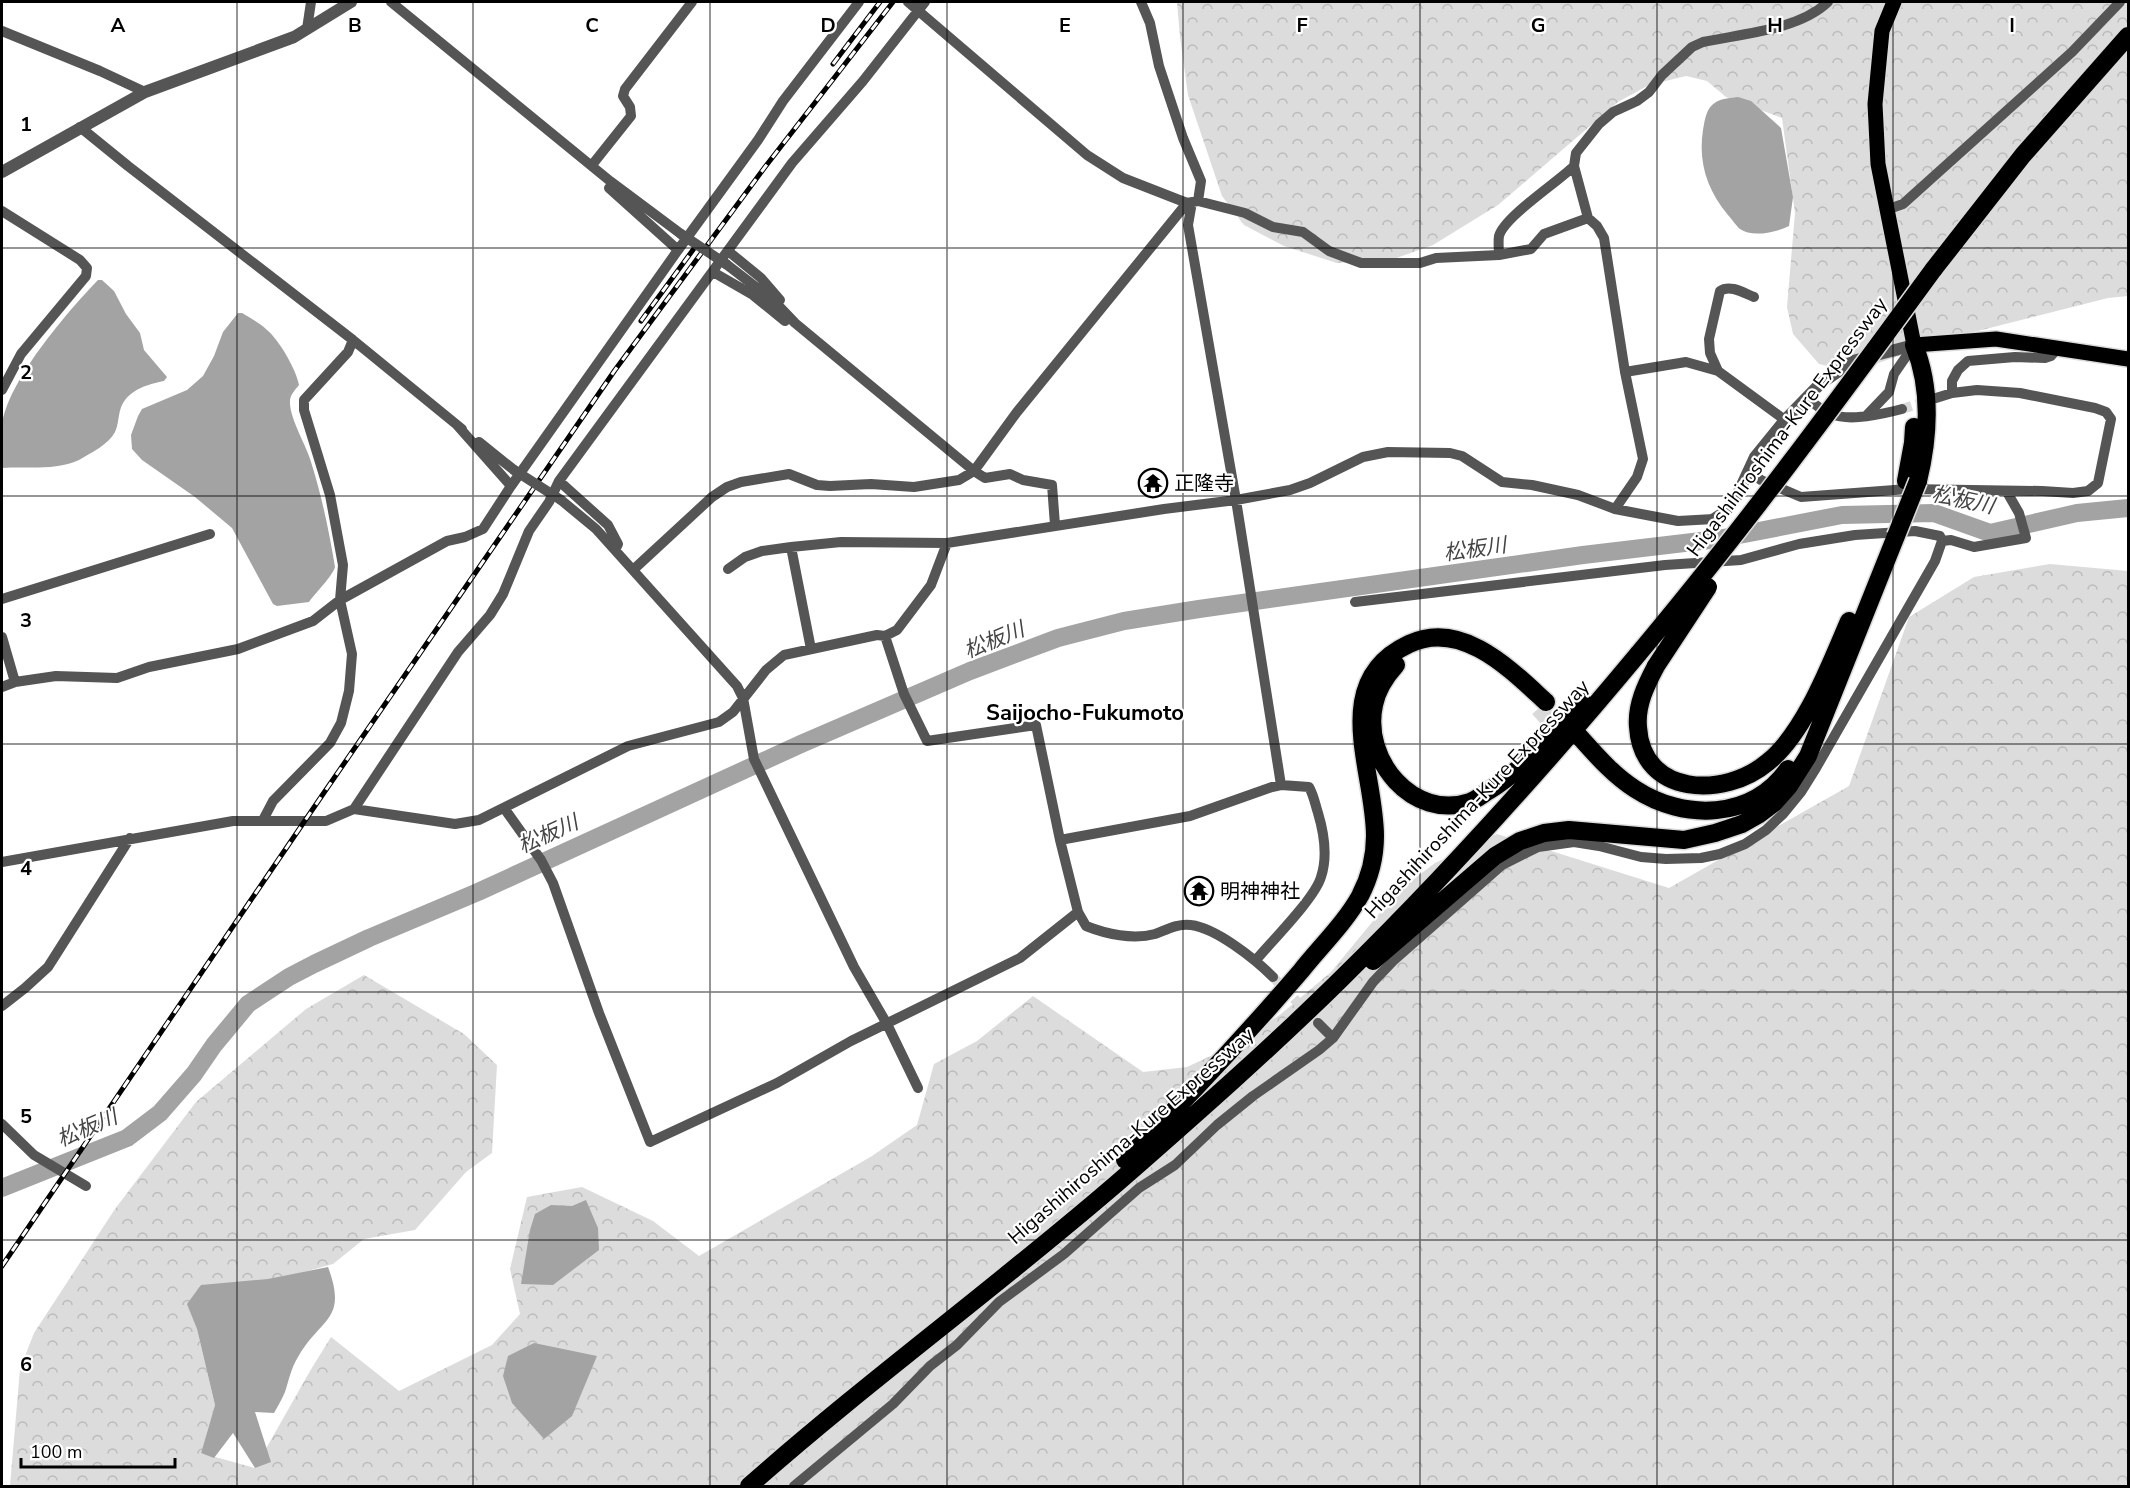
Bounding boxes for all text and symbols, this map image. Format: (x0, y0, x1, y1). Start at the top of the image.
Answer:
text: A (111, 12, 126, 39)
text: B (348, 12, 362, 39)
text: C (585, 12, 599, 39)
text: D (820, 12, 836, 39)
text: E (1059, 12, 1071, 39)
text: F (1296, 12, 1308, 39)
text: G (1531, 12, 1545, 39)
text: H (1767, 12, 1783, 39)
text: I (2009, 12, 2015, 39)
text: 1 (20, 111, 32, 138)
street label: Higashihiroshima-Kure Expressway (1681, 291, 1894, 562)
text: 2 (20, 359, 32, 386)
temple icon: 正隆寺 (1137, 467, 1169, 499)
place label: 正隆寺 (1174, 470, 1234, 497)
water label: 松板川 (1929, 480, 1999, 521)
water label: 松板川 (1442, 530, 1510, 567)
text: 3 (20, 607, 32, 634)
water label: 松板川 (960, 614, 1030, 665)
street label: Higashihiroshima-Kure Expressway (1359, 673, 1596, 925)
district label: Saijocho-Fukumoto (986, 698, 1184, 728)
water label: 松板川 (514, 808, 584, 860)
text: 4 (20, 855, 32, 882)
temple icon: 明神神社 (1183, 875, 1215, 907)
place label: 明神神社 (1220, 878, 1300, 905)
street label: Higashihiroshima-Kure Expressway (1002, 1021, 1260, 1251)
water label: 松板川 (53, 1102, 123, 1153)
text: 5 (20, 1103, 32, 1130)
text: 6 (20, 1351, 32, 1378)
scale bar (21, 1431, 176, 1469)
text: 100 m (30, 1440, 82, 1464)

